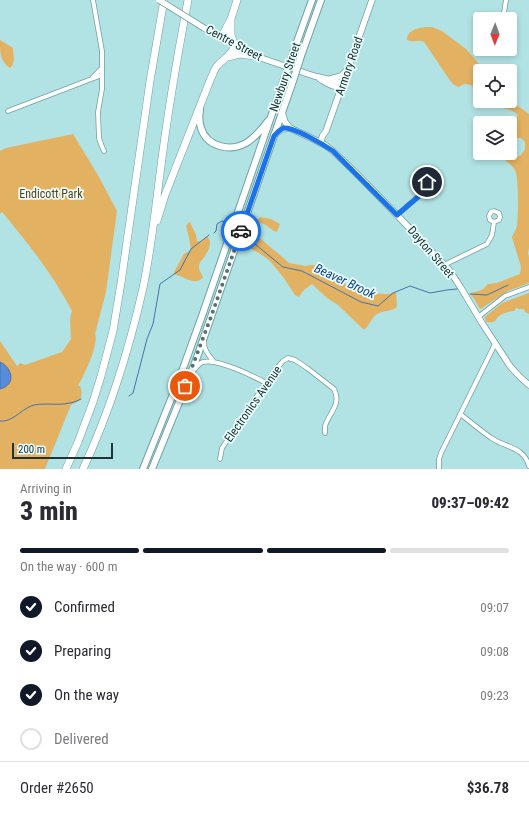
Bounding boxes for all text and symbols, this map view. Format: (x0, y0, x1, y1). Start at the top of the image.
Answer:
north arrow (473, 12, 517, 56)
map controls (473, 12, 517, 160)
street label: Centre Street (203, 22, 265, 64)
street label: Armory Road (332, 35, 366, 97)
street label: Newbury Street (267, 40, 304, 113)
button: locate (473, 64, 517, 108)
button: layers (473, 116, 517, 160)
pin (410, 165, 444, 199)
icon: home (416, 171, 438, 193)
park label: Endicott Park (19, 187, 83, 201)
courier (221, 211, 261, 251)
icon: car (230, 220, 252, 242)
street label: Dayton Street (405, 223, 457, 281)
water label: Beaver Brook (312, 260, 378, 302)
street label: Electronics Avenue (221, 363, 285, 445)
pin (168, 369, 202, 403)
icon: bag (174, 375, 196, 397)
scale bar (12, 441, 113, 460)
text: 200 m (18, 443, 45, 456)
text: Arriving in (20, 481, 72, 496)
text: 09:37–09:42 (431, 494, 509, 512)
text: 3 min (20, 496, 78, 526)
text: On the way · 600 m (20, 559, 117, 574)
icon: check (20, 596, 42, 618)
text: Confirmed (54, 598, 115, 616)
text: 09:07 (480, 600, 509, 615)
icon: check (20, 640, 42, 662)
text: Preparing (54, 642, 111, 660)
text: 09:08 (480, 644, 509, 659)
icon: check (20, 684, 42, 706)
text: On the way (54, 686, 119, 704)
text: 09:23 (480, 688, 509, 703)
text: Delivered (54, 730, 109, 748)
text: Order #2650 (20, 779, 94, 797)
text: $36.78 (467, 779, 509, 797)

